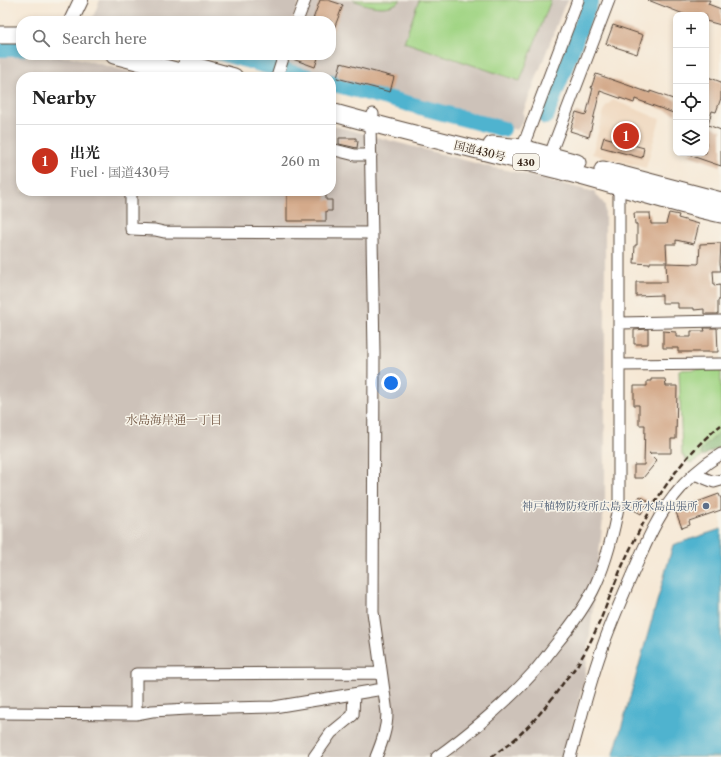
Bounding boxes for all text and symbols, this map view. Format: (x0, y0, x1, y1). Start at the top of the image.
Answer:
map controls (673, 12, 709, 156)
button: + (673, 12, 709, 48)
search box (16, 16, 336, 60)
icon: search (30, 27, 52, 49)
text: Search here (62, 29, 147, 48)
button: − (673, 48, 709, 84)
button: locate (673, 84, 709, 120)
text: Nearby (32, 88, 96, 108)
button: layers (673, 120, 709, 156)
pin: 1 (613, 121, 639, 151)
street label: 国道430号 (453, 138, 507, 164)
text: 出光 (70, 143, 100, 162)
text: 1 (42, 153, 48, 169)
text: 260 m (281, 153, 320, 169)
road number: 430 (513, 154, 539, 170)
text: Fuel · 国道430号 (70, 164, 170, 180)
your location (381, 373, 401, 393)
district label: 水島海岸通一丁目 (126, 412, 222, 427)
place label: 神戸植物防疫所広島支所水島出張所 (522, 499, 698, 513)
marker: 神戸植物防疫所広島支所水島出張所 (701, 501, 711, 511)

